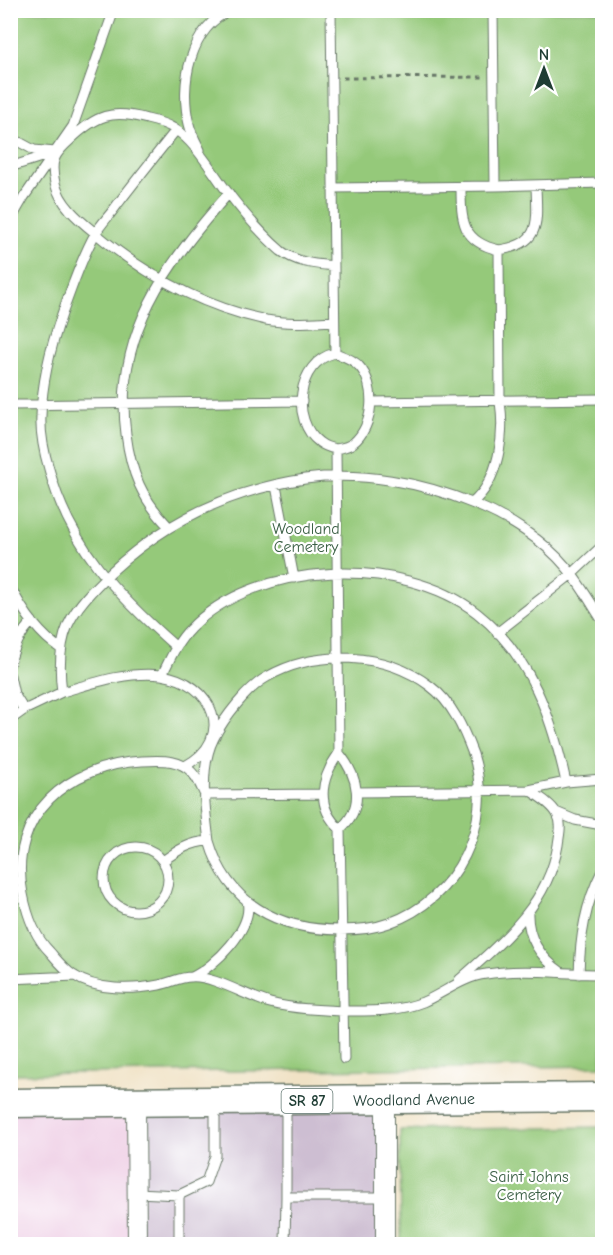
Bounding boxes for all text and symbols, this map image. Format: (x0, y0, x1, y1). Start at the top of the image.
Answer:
north arrow (514, 39, 574, 99)
text: N (539, 46, 549, 64)
park label: Woodland Cemetery (272, 520, 340, 556)
road number: SR 87 (282, 1089, 332, 1113)
street label: Woodland Avenue (353, 1090, 475, 1110)
park label: Saint Johns Cemetery (489, 1168, 569, 1204)

